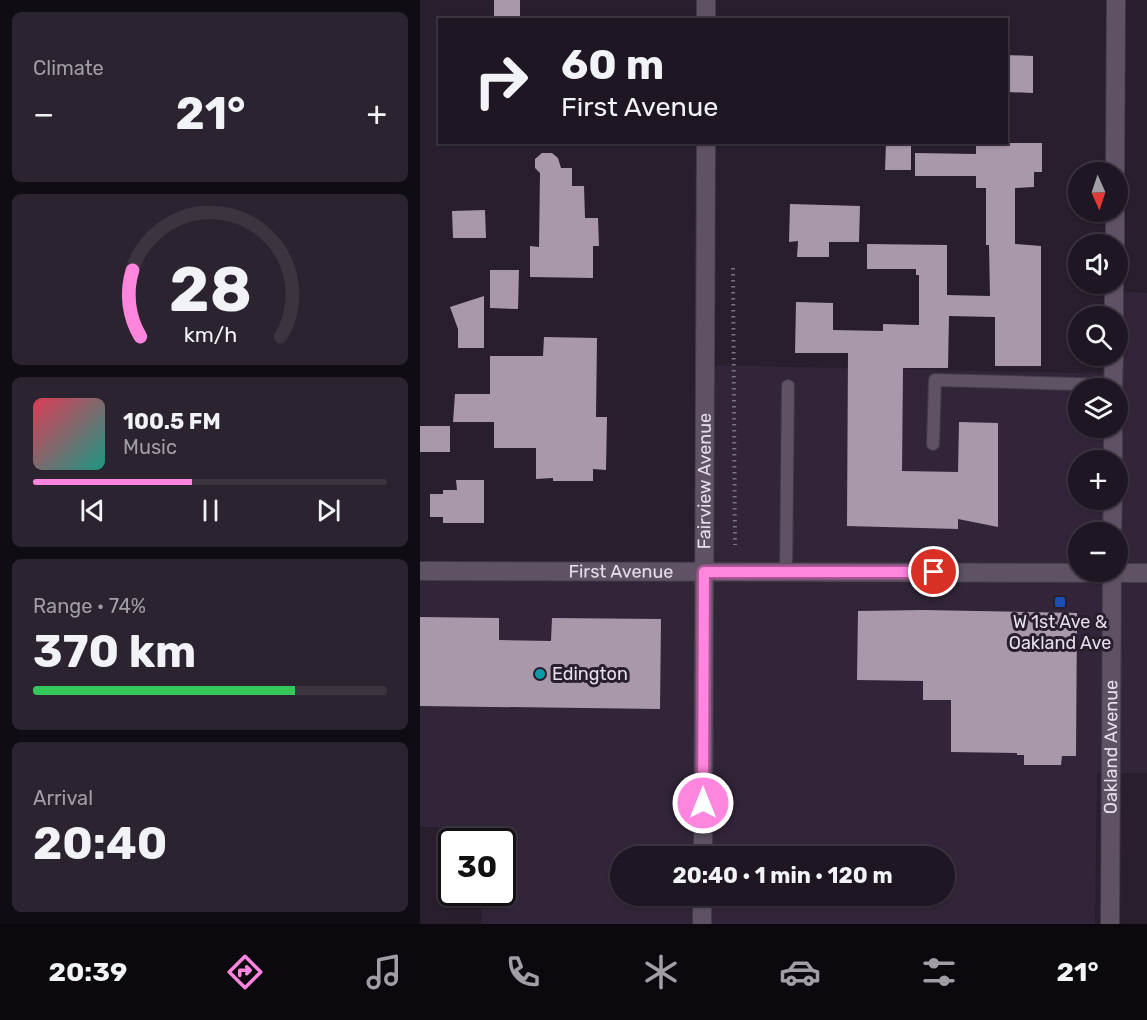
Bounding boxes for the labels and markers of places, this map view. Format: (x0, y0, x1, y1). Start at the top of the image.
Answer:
pin (908, 546, 959, 597)
marker: W 1st Ave & Oakland Ave (1053, 595, 1067, 609)
place label: W 1st Ave & Oakland Ave (1009, 611, 1111, 654)
place label: Edington (552, 663, 628, 685)
marker: Edington (533, 667, 547, 681)

